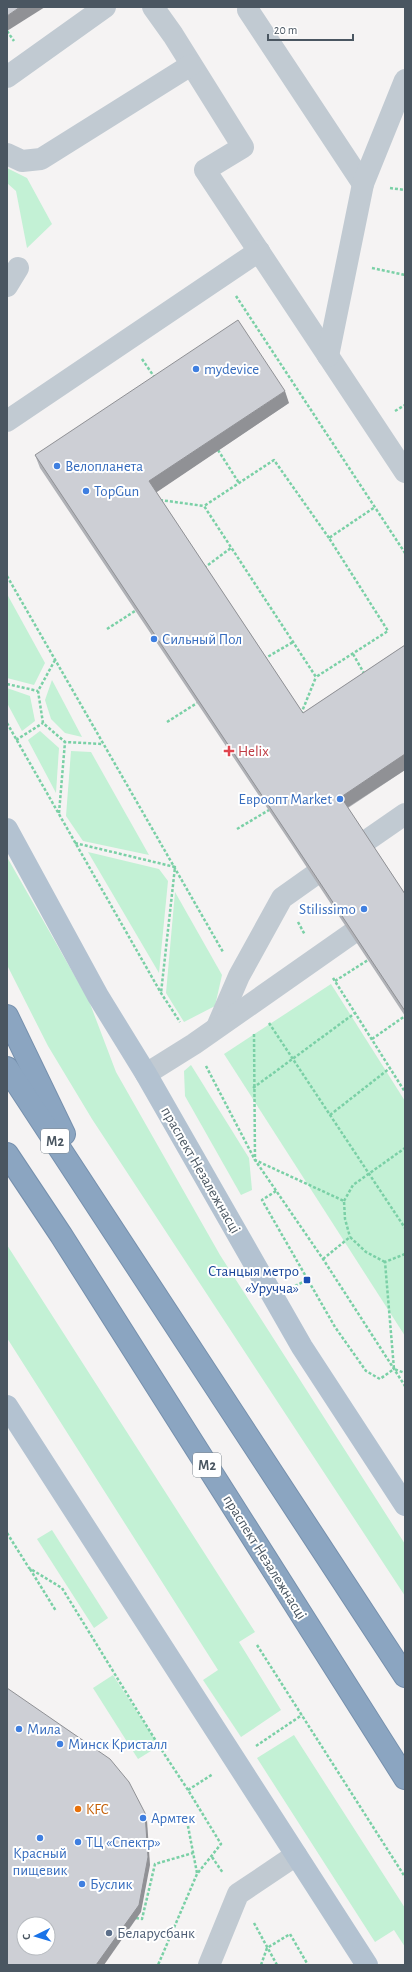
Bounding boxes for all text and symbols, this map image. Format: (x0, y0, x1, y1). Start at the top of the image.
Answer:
scale bar (268, 16, 353, 42)
text: 20 m (274, 24, 297, 36)
place label: mydevice (204, 362, 259, 377)
marker: mydevice (191, 364, 201, 374)
place label: Велопланета (65, 459, 143, 474)
marker: Велопланета (52, 461, 62, 471)
place label: TopGun (94, 484, 139, 499)
marker: TopGun (81, 486, 91, 496)
place label: Сильный Пол (162, 632, 242, 647)
marker: Сильный Пол (149, 634, 159, 644)
place label: Helix (238, 744, 269, 759)
marker: Helix (223, 745, 235, 757)
place label: Евроопт Market (238, 792, 332, 807)
marker: Евроопт Market (335, 794, 345, 804)
place label: Stilissimo (299, 902, 356, 917)
marker: Stilissimo (359, 904, 369, 914)
street label: праспект Незалежнасці (158, 1104, 243, 1236)
road number: М2 (41, 1129, 69, 1153)
place label: Станцыя метро «Уручча» (208, 1264, 299, 1296)
marker: Станцыя метро «Уручча» (302, 1275, 312, 1285)
road number: М2 (193, 1453, 221, 1477)
street label: праспект Незалежнасці (220, 1492, 309, 1622)
place label: Мила (27, 1722, 61, 1737)
marker: Мила (14, 1724, 24, 1734)
place label: Минск Кристалл (68, 1737, 168, 1752)
marker: Минск Кристалл (55, 1739, 65, 1749)
place label: KFC (86, 1802, 109, 1817)
marker: KFC (73, 1804, 83, 1814)
place label: Армтек (151, 1811, 195, 1826)
marker: Армтек (138, 1813, 148, 1823)
marker: Красный пищевик (35, 1833, 45, 1843)
place label: ТЦ «Спектр» (86, 1835, 161, 1850)
marker: ТЦ «Спектр» (73, 1837, 83, 1847)
place label: Красный пищевик (13, 1846, 68, 1878)
place label: Буслик (90, 1877, 132, 1892)
marker: Буслик (77, 1879, 87, 1889)
north arrow (16, 1916, 56, 1956)
place label: Беларусбанк (117, 1926, 195, 1941)
marker: Беларусбанк (104, 1928, 114, 1938)
text: С (21, 1933, 32, 1940)

